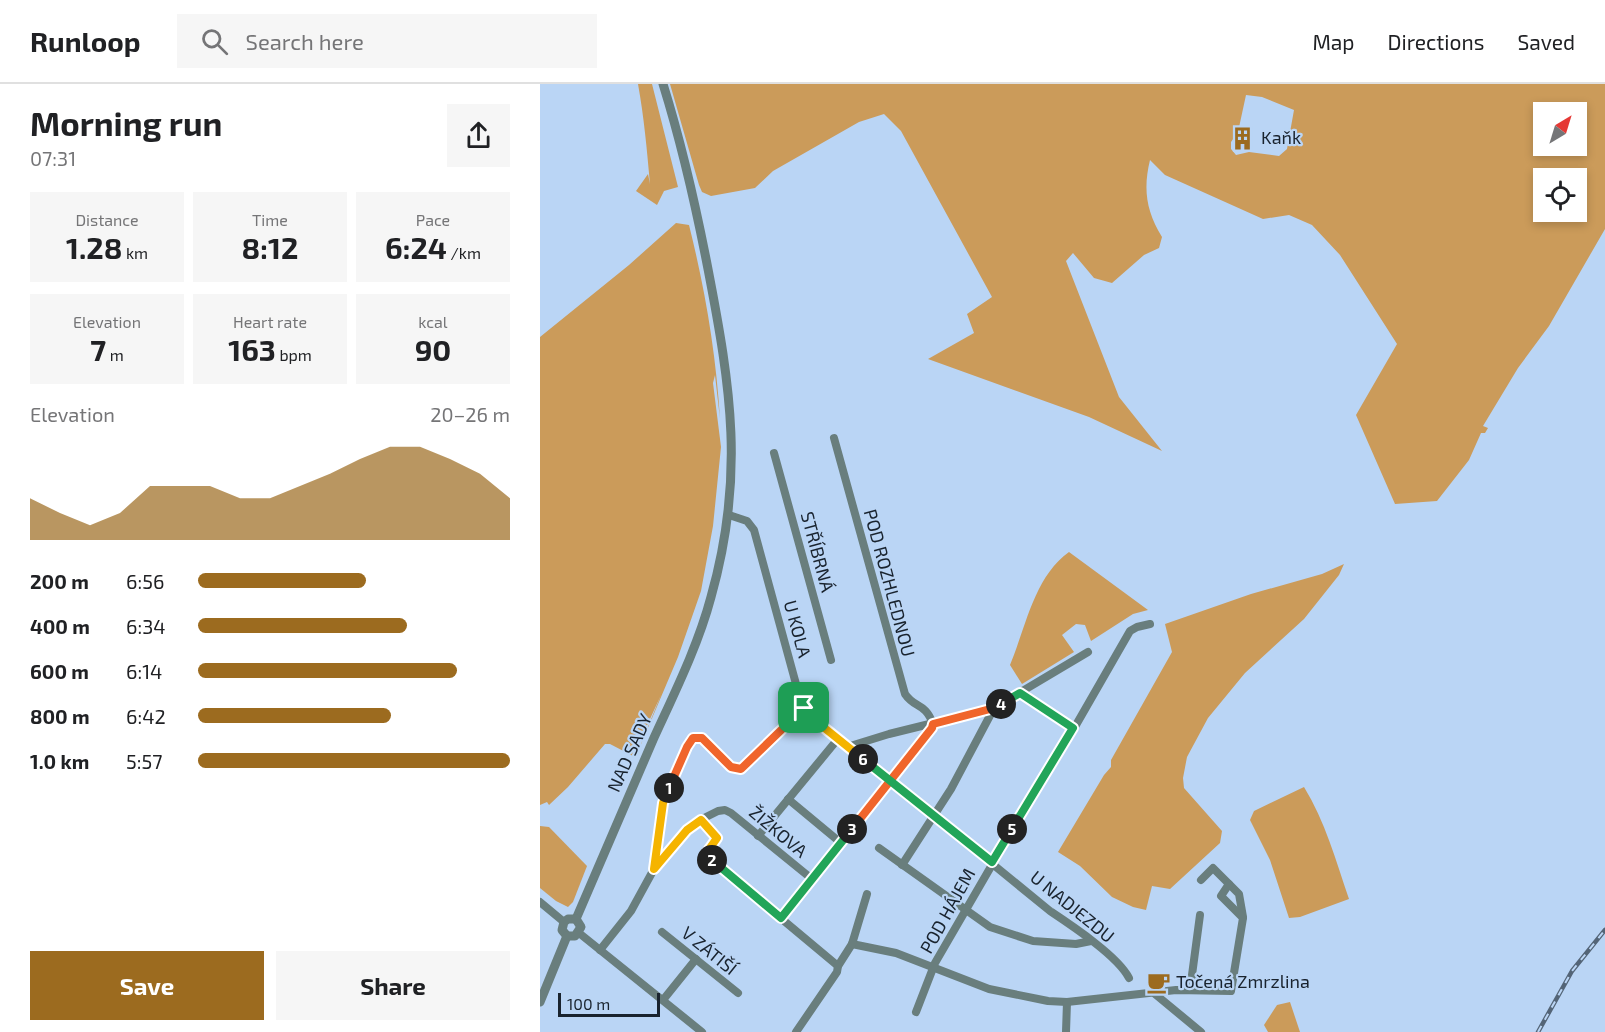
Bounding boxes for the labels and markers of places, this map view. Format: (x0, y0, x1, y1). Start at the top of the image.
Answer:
building icon: Kaňk (1230, 125, 1256, 151)
place label: Kaňk (1261, 126, 1301, 148)
pin (778, 682, 829, 733)
pin: 4 (986, 689, 1016, 719)
pin: 6 (848, 744, 878, 774)
pin: 1 (654, 773, 684, 803)
pin: 3 (837, 814, 867, 844)
pin: 5 (997, 814, 1027, 844)
pin: 2 (697, 845, 727, 875)
cafe icon: Točená Zmrzlina (1145, 969, 1171, 995)
place label: Točená Zmrzlina (1176, 970, 1310, 992)

